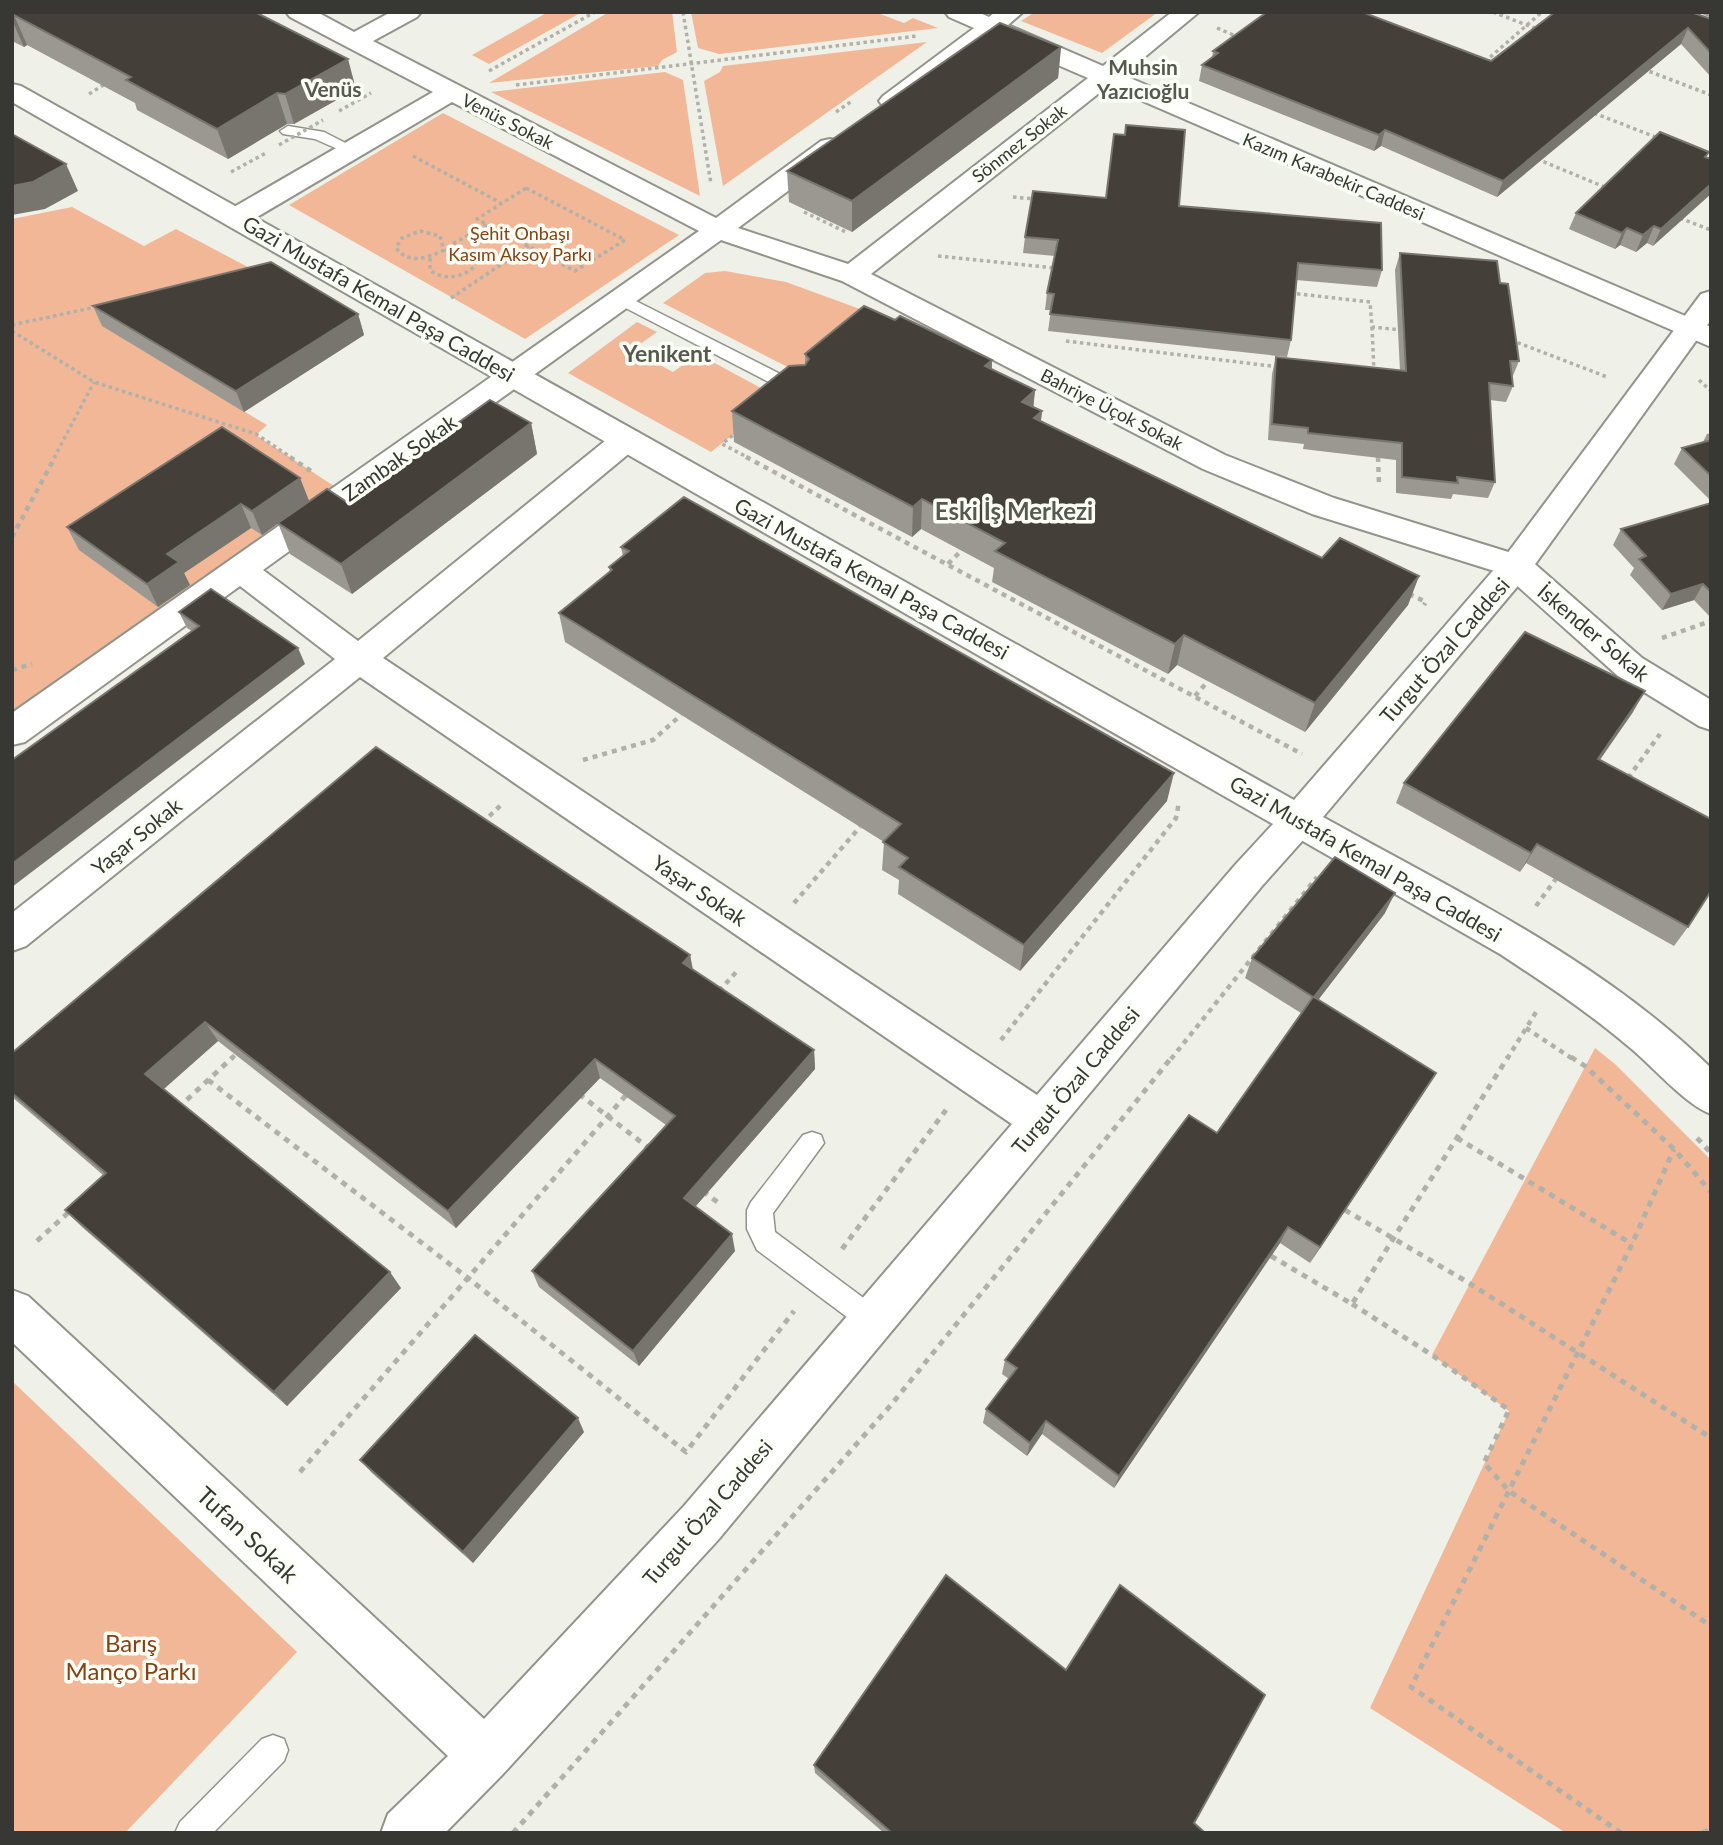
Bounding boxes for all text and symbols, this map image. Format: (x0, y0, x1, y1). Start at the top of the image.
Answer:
district label: Muhsin Yazıcıoğlu (1096, 54, 1189, 103)
district label: Venüs (303, 76, 362, 101)
street label: Venüs Sokak (458, 89, 558, 154)
street label: Sönmez Sokak (967, 99, 1071, 187)
street label: Kazım Karabekir Caddesi (1240, 128, 1428, 224)
street label: Gazi Mustafa Kemal Paşa Caddesi (239, 210, 519, 386)
park label: Şehit Onbaşı Kasım Aksoy Parkı (448, 222, 592, 265)
district label: Yenikent (622, 339, 712, 367)
street label: Bahriye Üçok Sokak (1037, 364, 1188, 455)
street label: Zambak Sokak (337, 408, 461, 506)
street label: Gazi Mustafa Kemal Paşa Caddesi (730, 492, 1014, 664)
district label: Eski İş Merkezi (935, 496, 1093, 525)
street label: Turgut Özal Caddesi (1374, 572, 1514, 728)
street label: İskender Sokak (1533, 578, 1655, 686)
street label: Gazi Mustafa Kemal Paşa Caddesi (1226, 770, 1506, 946)
street label: Yaşar Sokak (86, 792, 186, 880)
street label: Yaşar Sokak (648, 849, 752, 931)
street label: Turgut Özal Caddesi (1006, 1001, 1144, 1159)
street label: Turgut Özal Caddesi (637, 1434, 777, 1590)
street label: Tufan Sokak (191, 1480, 305, 1589)
park label: Barış Manço Parkı (66, 1628, 196, 1685)

